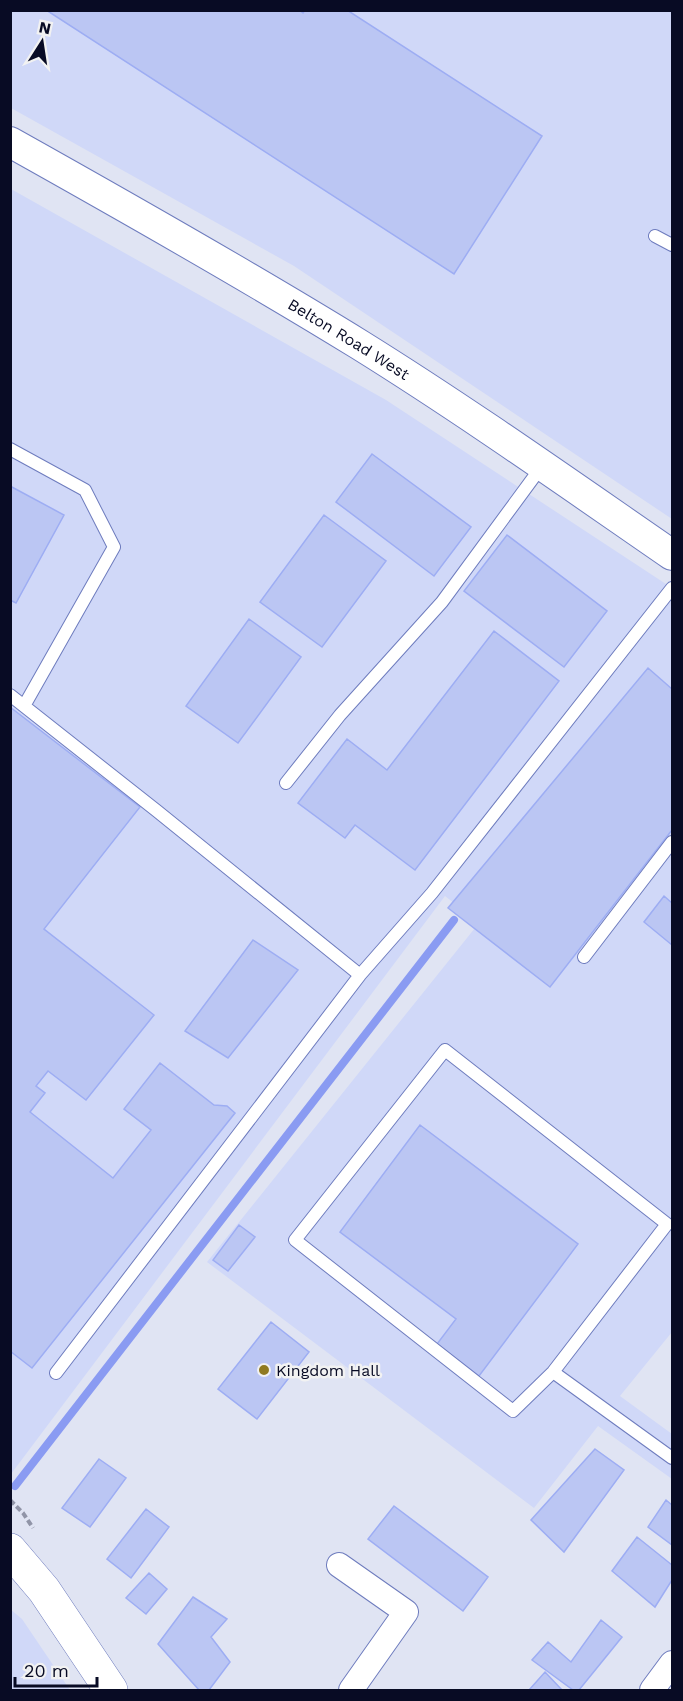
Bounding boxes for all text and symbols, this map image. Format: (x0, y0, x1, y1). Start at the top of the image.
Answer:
north arrow (12, 12, 72, 72)
text: N (37, 17, 53, 38)
street label: Belton Road West (284, 295, 413, 384)
place label: Kingdom Hall (276, 1361, 380, 1380)
marker: Kingdom Hall (257, 1363, 271, 1377)
scale bar (15, 1650, 98, 1688)
text: 20 m (24, 1660, 69, 1681)

